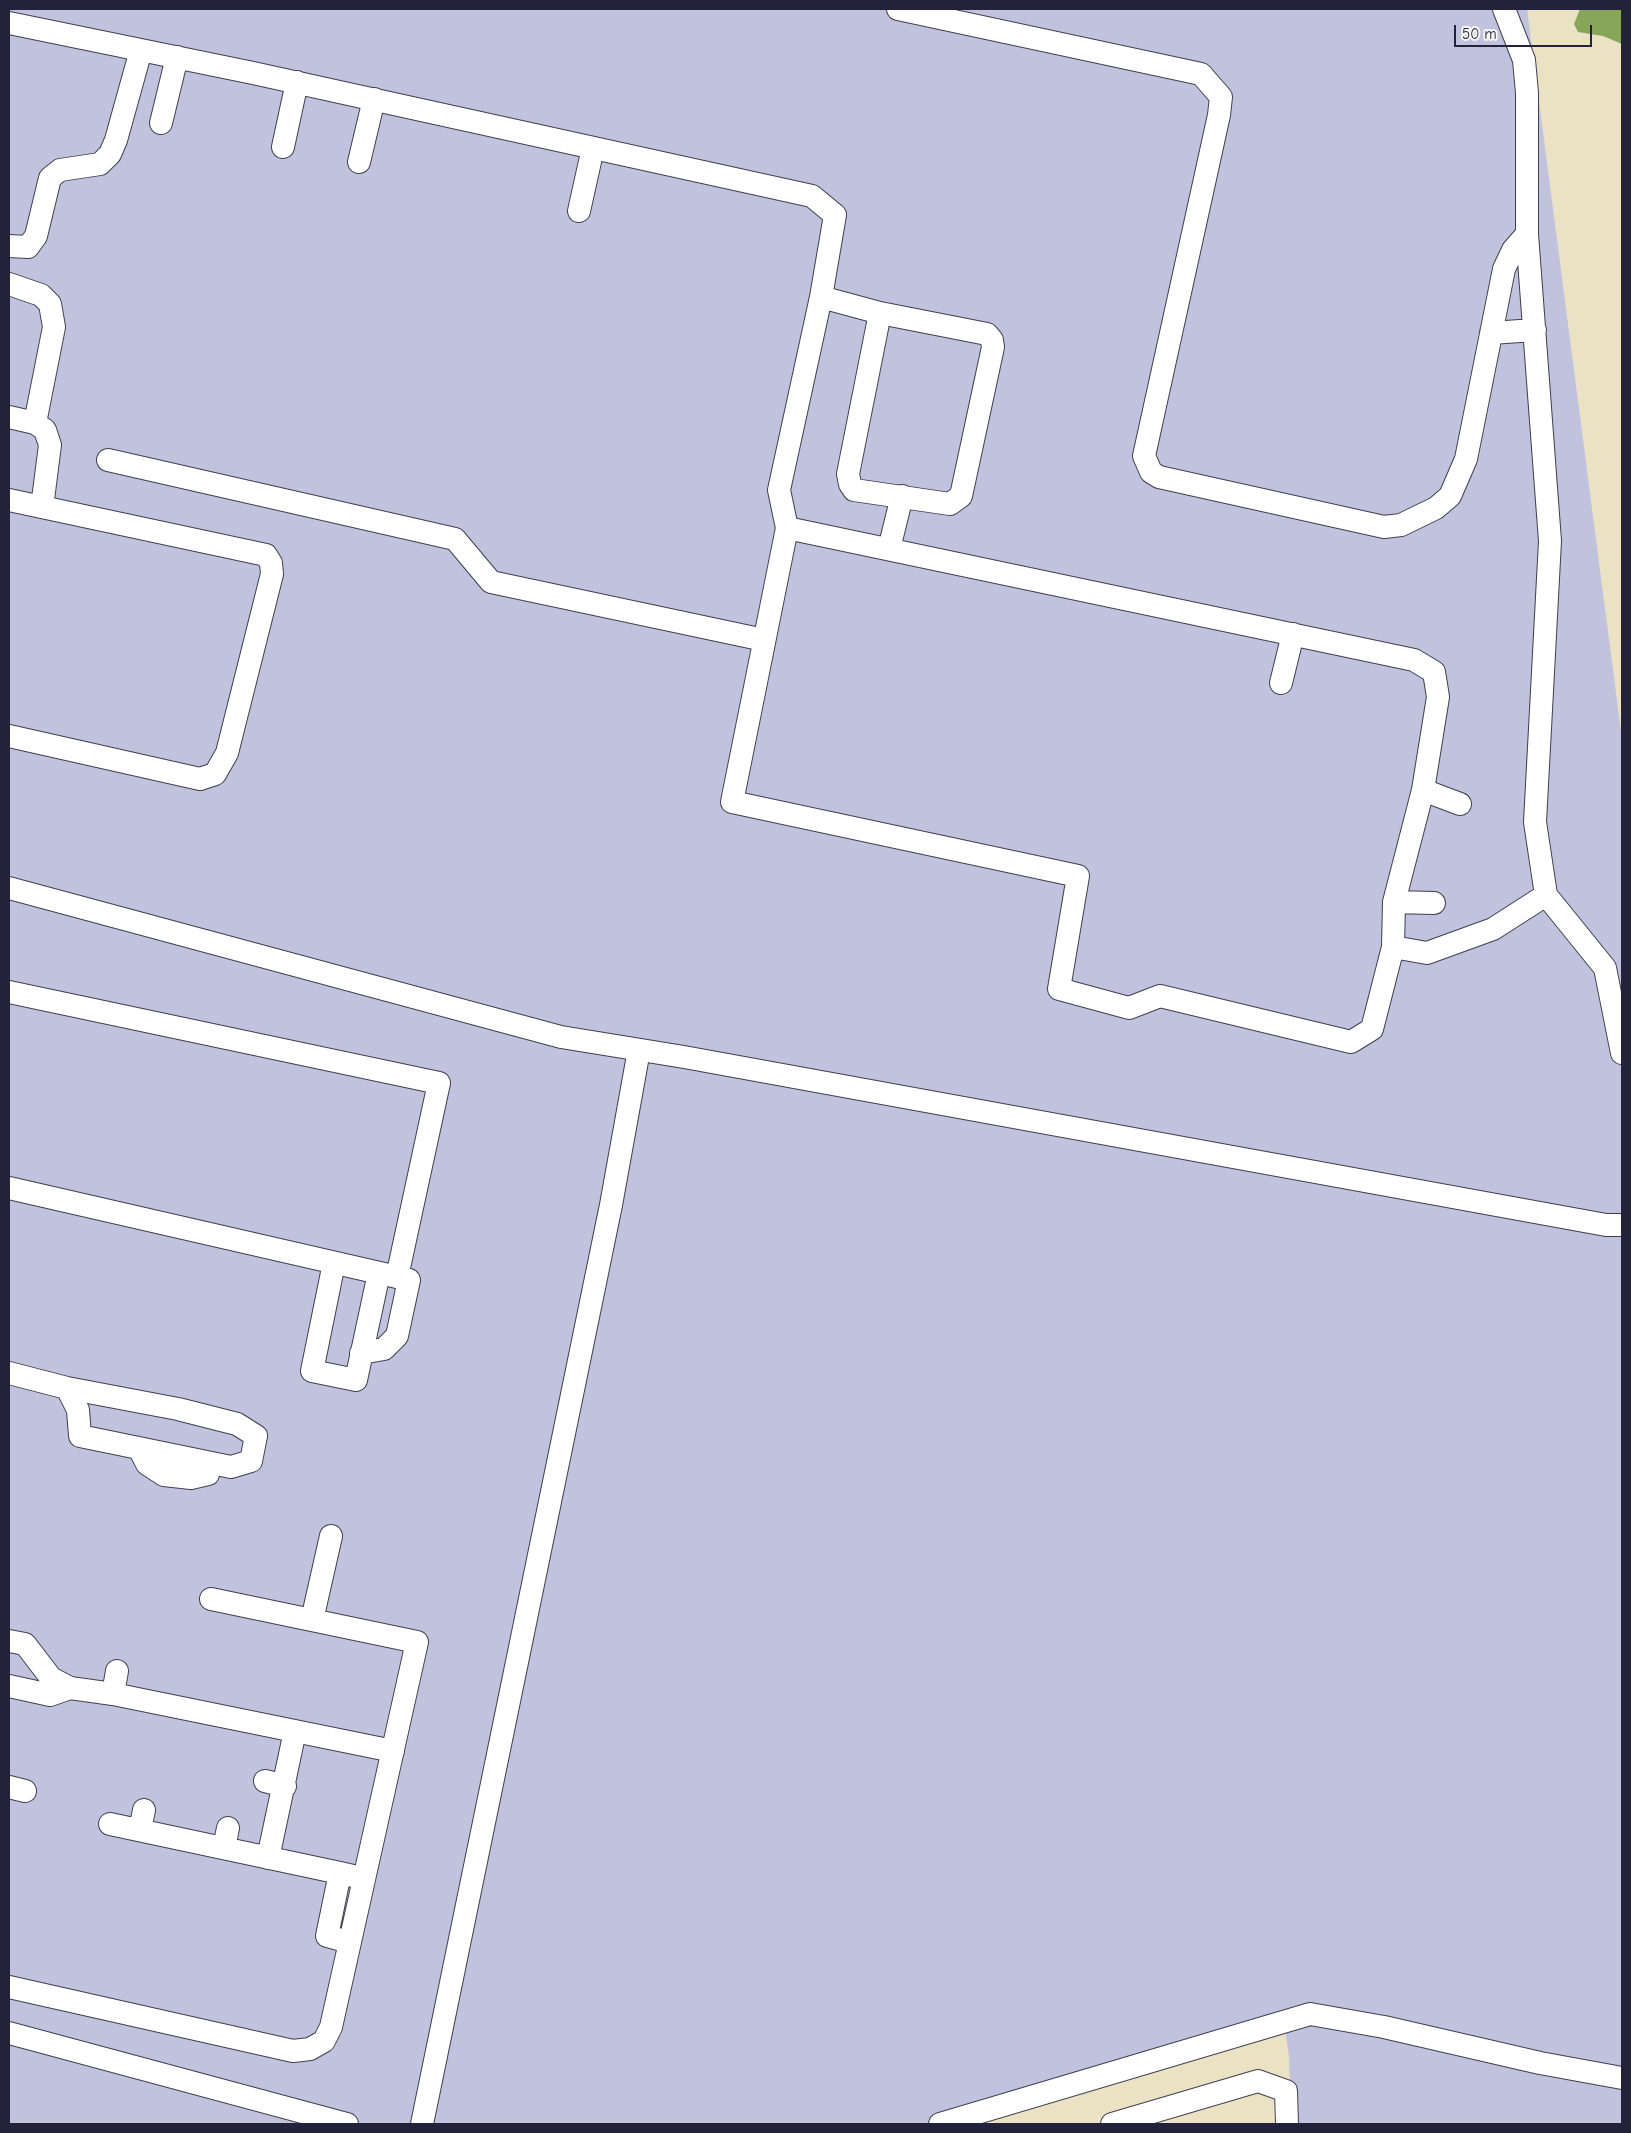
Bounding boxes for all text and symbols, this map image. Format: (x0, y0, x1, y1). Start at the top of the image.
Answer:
scale bar (1456, 15, 1594, 47)
text: 50 m (1462, 25, 1497, 43)

